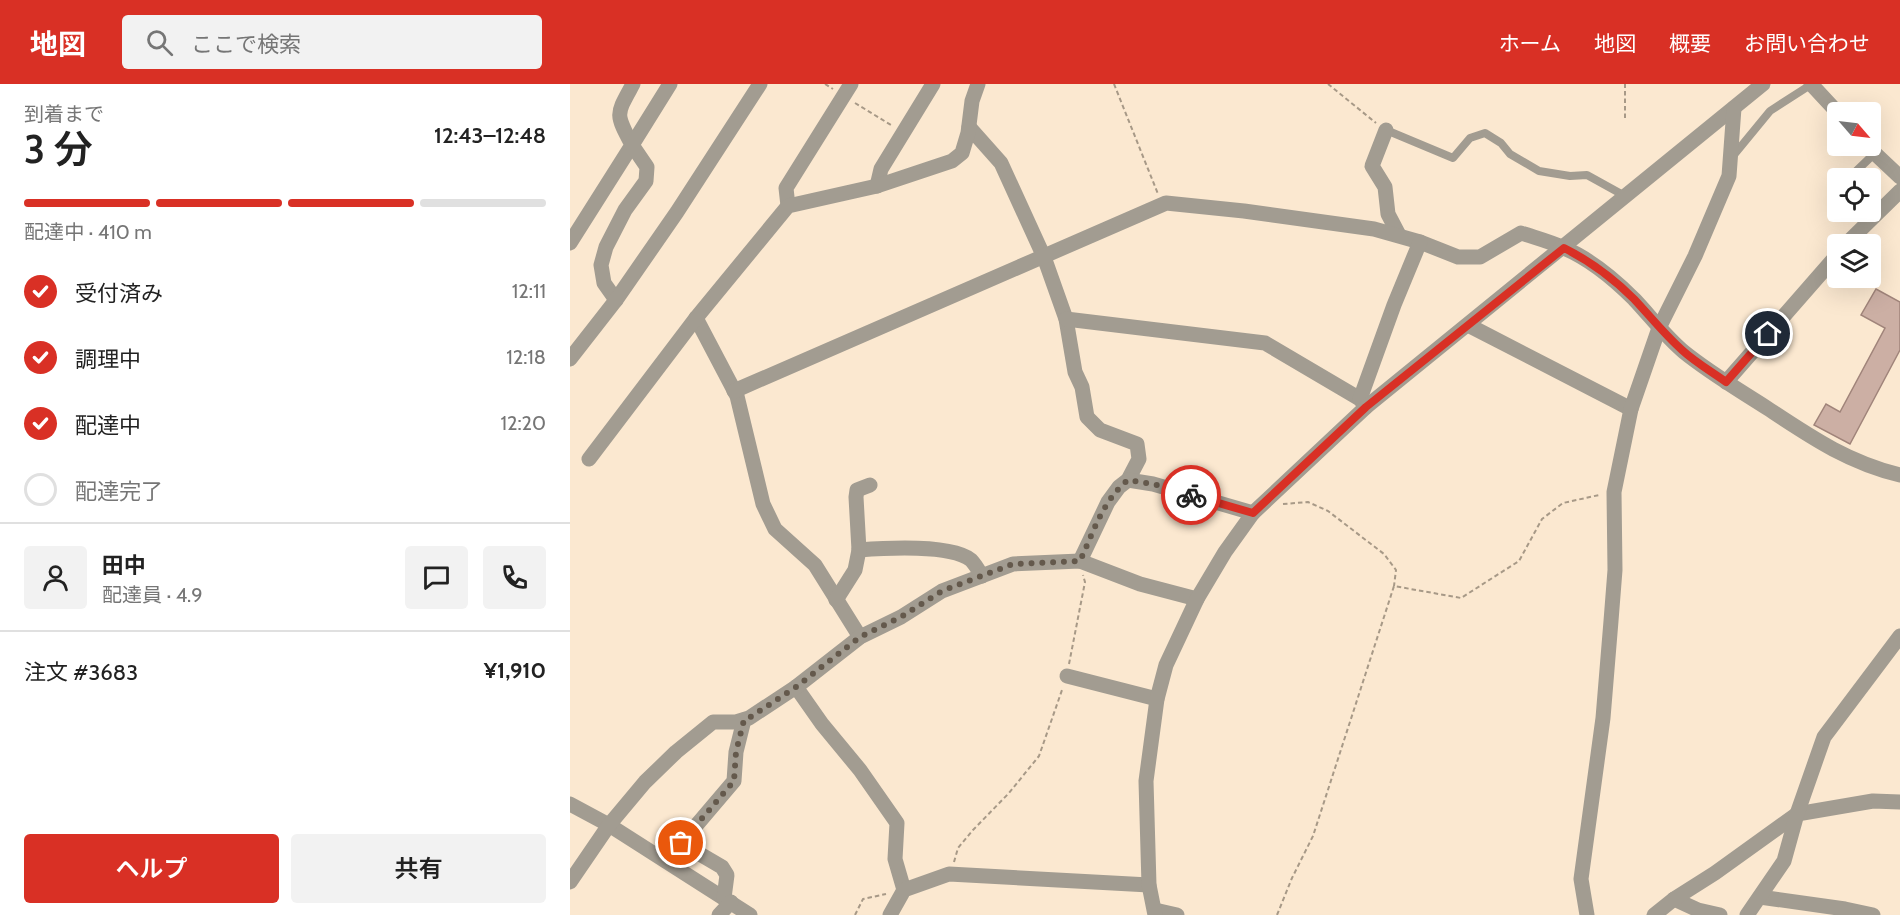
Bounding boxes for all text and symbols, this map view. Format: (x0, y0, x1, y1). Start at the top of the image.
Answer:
search box (122, 15, 542, 69)
icon: search (143, 26, 176, 59)
text: 地図 (30, 27, 86, 61)
text: ここで検索 (191, 31, 301, 58)
text: ホーム (1499, 31, 1561, 56)
text: 地図 (1594, 31, 1636, 56)
text: 概要 (1669, 31, 1711, 56)
text: お問い合わせ (1744, 31, 1870, 56)
text: 到着まで (24, 102, 104, 126)
north arrow (1827, 102, 1881, 156)
map controls (1827, 102, 1881, 288)
text: 12:43–12:48 (434, 122, 546, 149)
text: 3 分 (24, 125, 93, 173)
button: locate (1827, 168, 1881, 222)
text: 配達中 · 410 m (24, 220, 152, 244)
button: layers (1827, 234, 1881, 288)
icon: check (24, 275, 57, 308)
text: 12:11 (512, 279, 546, 303)
text: 受付済み (75, 280, 163, 307)
pin (1742, 308, 1793, 359)
icon: home (1751, 317, 1784, 350)
icon: check (24, 341, 57, 374)
text: 12:18 (506, 345, 546, 369)
text: 調理中 (75, 346, 141, 373)
icon: check (24, 407, 57, 440)
text: 12:20 (500, 411, 546, 435)
text: 配達中 (75, 412, 141, 439)
courier (1161, 465, 1221, 525)
text: 配達完了 (75, 478, 163, 505)
icon: bike (1175, 479, 1208, 512)
button: person (24, 546, 87, 609)
button: chat (405, 546, 468, 609)
button: phone (483, 546, 546, 609)
text: 田中 (102, 552, 146, 579)
text: 配達員 · 4.9 (102, 583, 203, 607)
text: ¥1,910 (484, 657, 546, 684)
text: 注文 #3683 (24, 659, 138, 686)
pin (655, 817, 706, 868)
icon: bag (664, 826, 697, 859)
button: ヘルプ (24, 834, 279, 903)
button: 共有 (291, 834, 546, 903)

